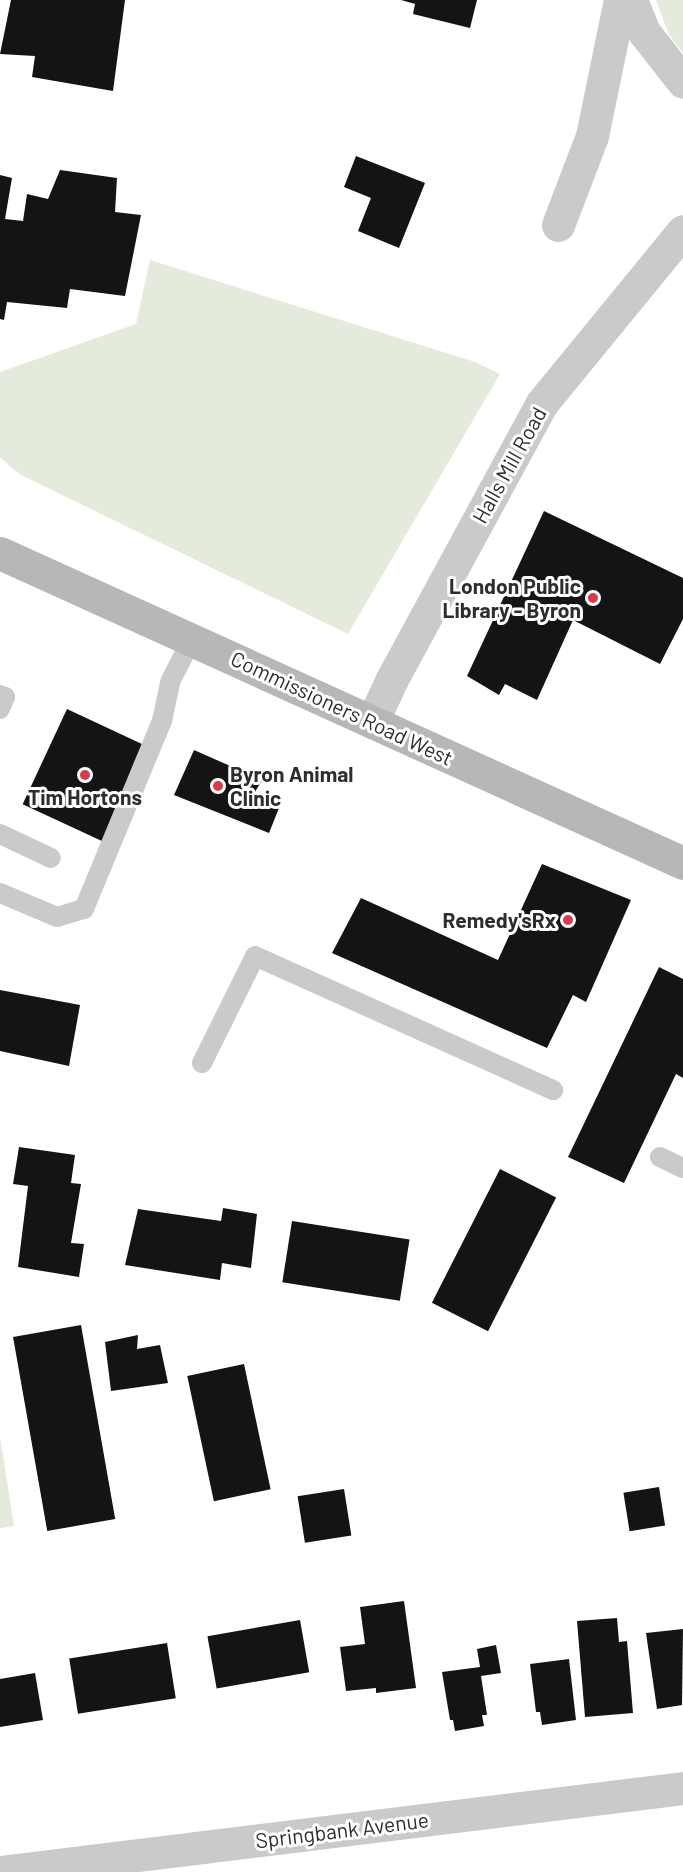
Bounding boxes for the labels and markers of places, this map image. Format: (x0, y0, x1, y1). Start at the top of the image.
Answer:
place label: London Public Library - Byron (442, 573, 581, 623)
marker: London Public Library - Byron (586, 591, 600, 605)
place label: Byron Animal Clinic (230, 761, 353, 811)
marker: Tim Hortons (78, 768, 92, 782)
marker: Byron Animal Clinic (211, 779, 225, 793)
place label: Tim Hortons (28, 784, 142, 810)
place label: Remedy'sRx (443, 907, 556, 933)
marker: Remedy'sRx (561, 913, 575, 927)

